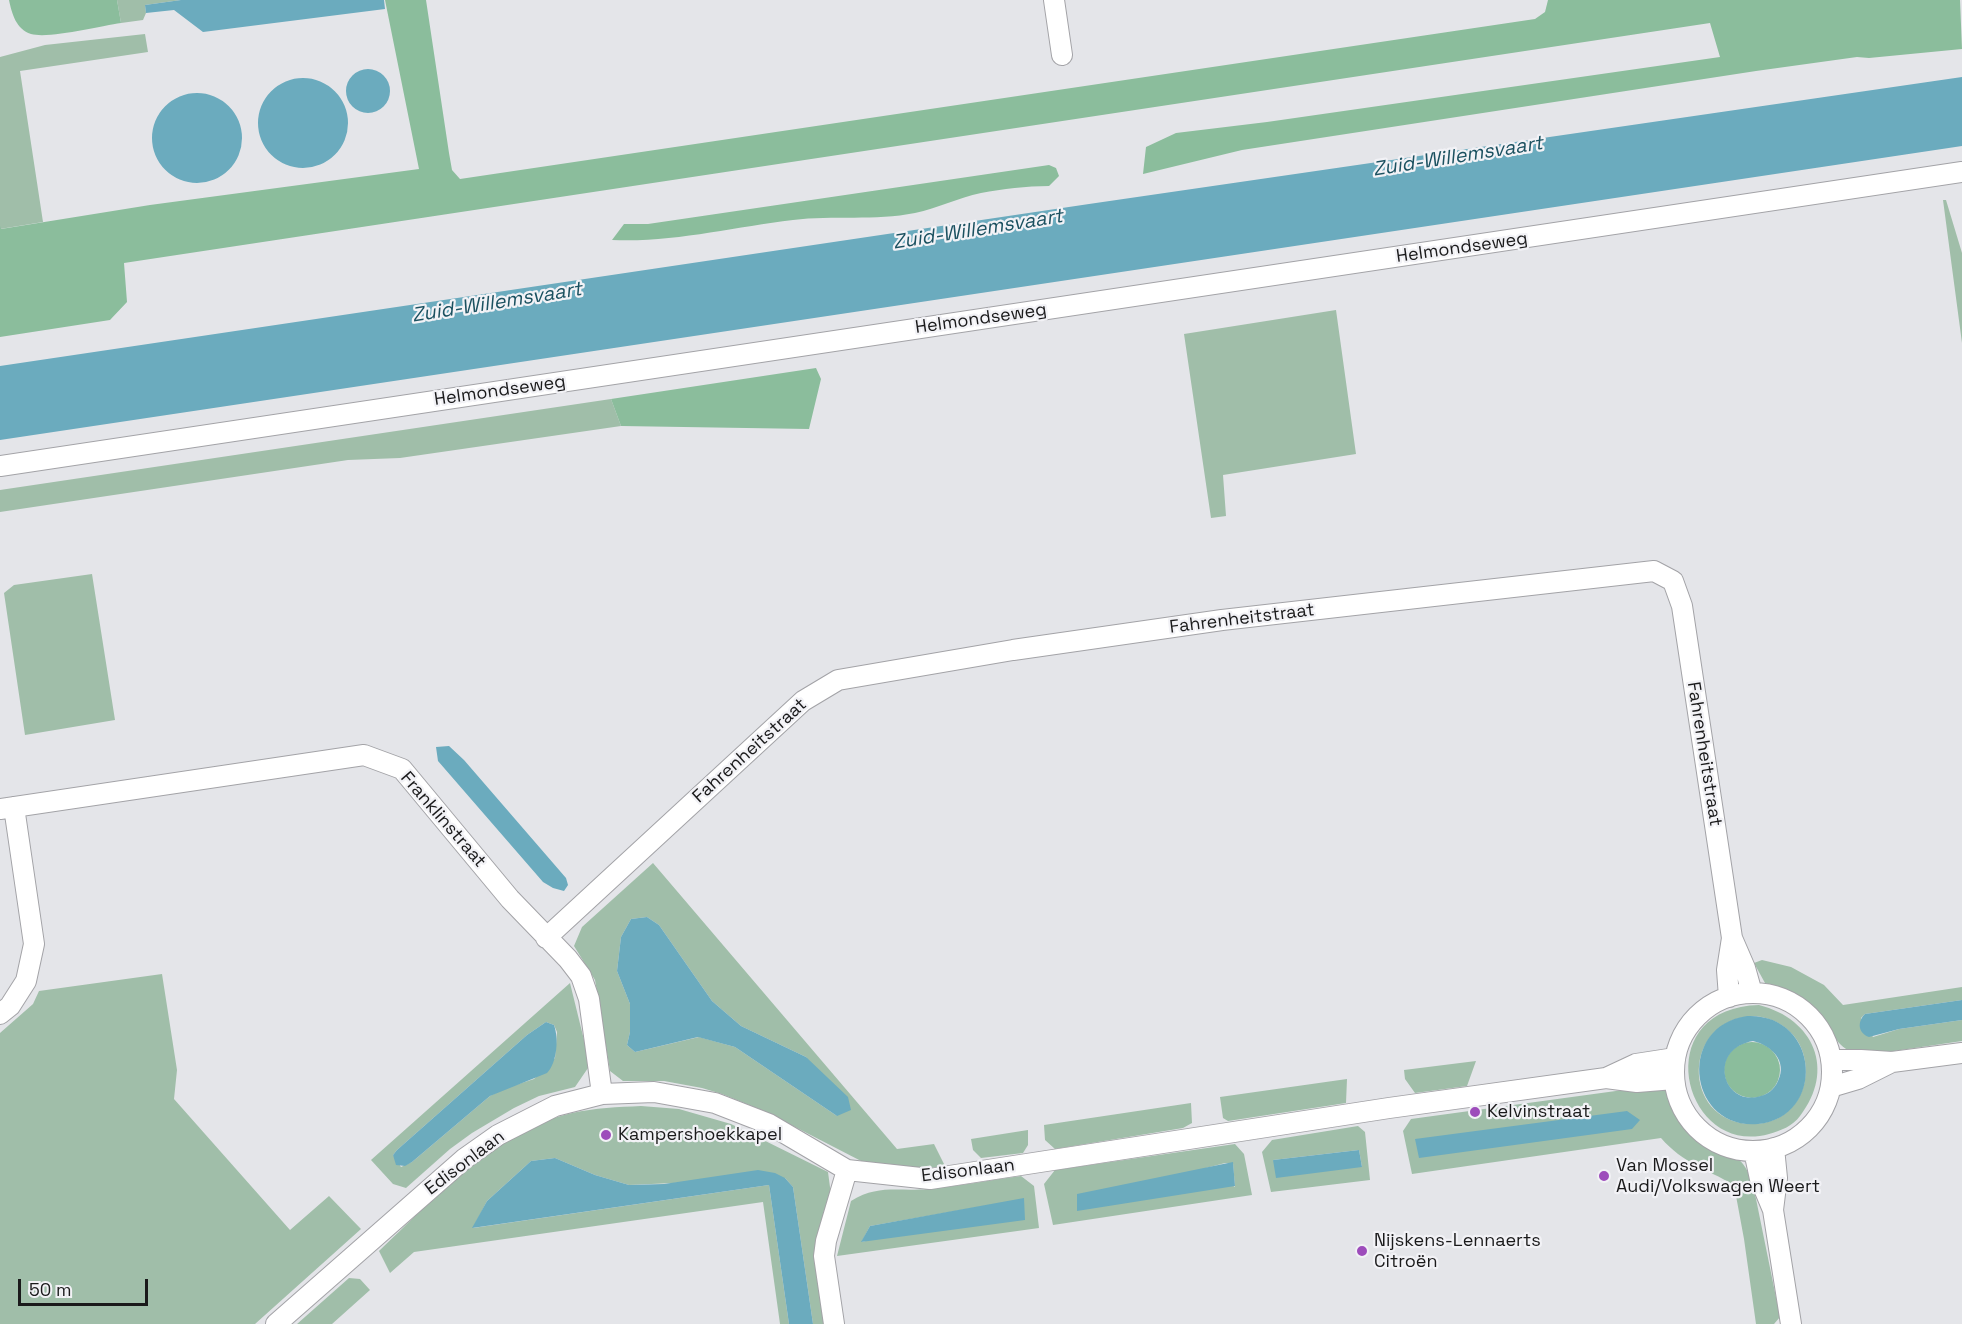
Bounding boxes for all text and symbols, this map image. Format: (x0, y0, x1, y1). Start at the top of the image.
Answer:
water label: Zuid-Willemsvaart (1371, 132, 1545, 182)
water label: Zuid-Willemsvaart (891, 205, 1065, 255)
street label: Helmondseweg (1395, 228, 1529, 268)
water label: Zuid-Willemsvaart (410, 278, 584, 328)
street label: Helmondseweg (914, 299, 1048, 339)
street label: Helmondseweg (433, 371, 567, 411)
street label: Fahrenheitstraat (1168, 599, 1316, 639)
street label: Fahrenheitstraat (1682, 680, 1726, 828)
street label: Fahrenheitstraat (689, 694, 811, 808)
street label: Franklinstraat (396, 768, 490, 872)
place label: Kelvinstraat (1487, 1101, 1590, 1123)
marker: Kelvinstraat (1468, 1105, 1482, 1119)
place label: Kampershoekkapel (618, 1124, 782, 1146)
street label: Edisonlaan (421, 1126, 509, 1200)
marker: Kampershoekkapel (599, 1128, 613, 1142)
street label: Edisonlaan (920, 1155, 1016, 1187)
place label: Van Mossel Audi/Volkswagen Weert (1616, 1155, 1820, 1198)
marker: Van Mossel Audi/Volkswagen Weert (1597, 1169, 1611, 1183)
place label: Nijskens-Lennaerts Citroën (1374, 1230, 1541, 1272)
marker: Nijskens-Lennaerts Citroën (1355, 1244, 1369, 1258)
scale bar (21, 1267, 152, 1305)
text: 50 m (29, 1278, 71, 1301)

